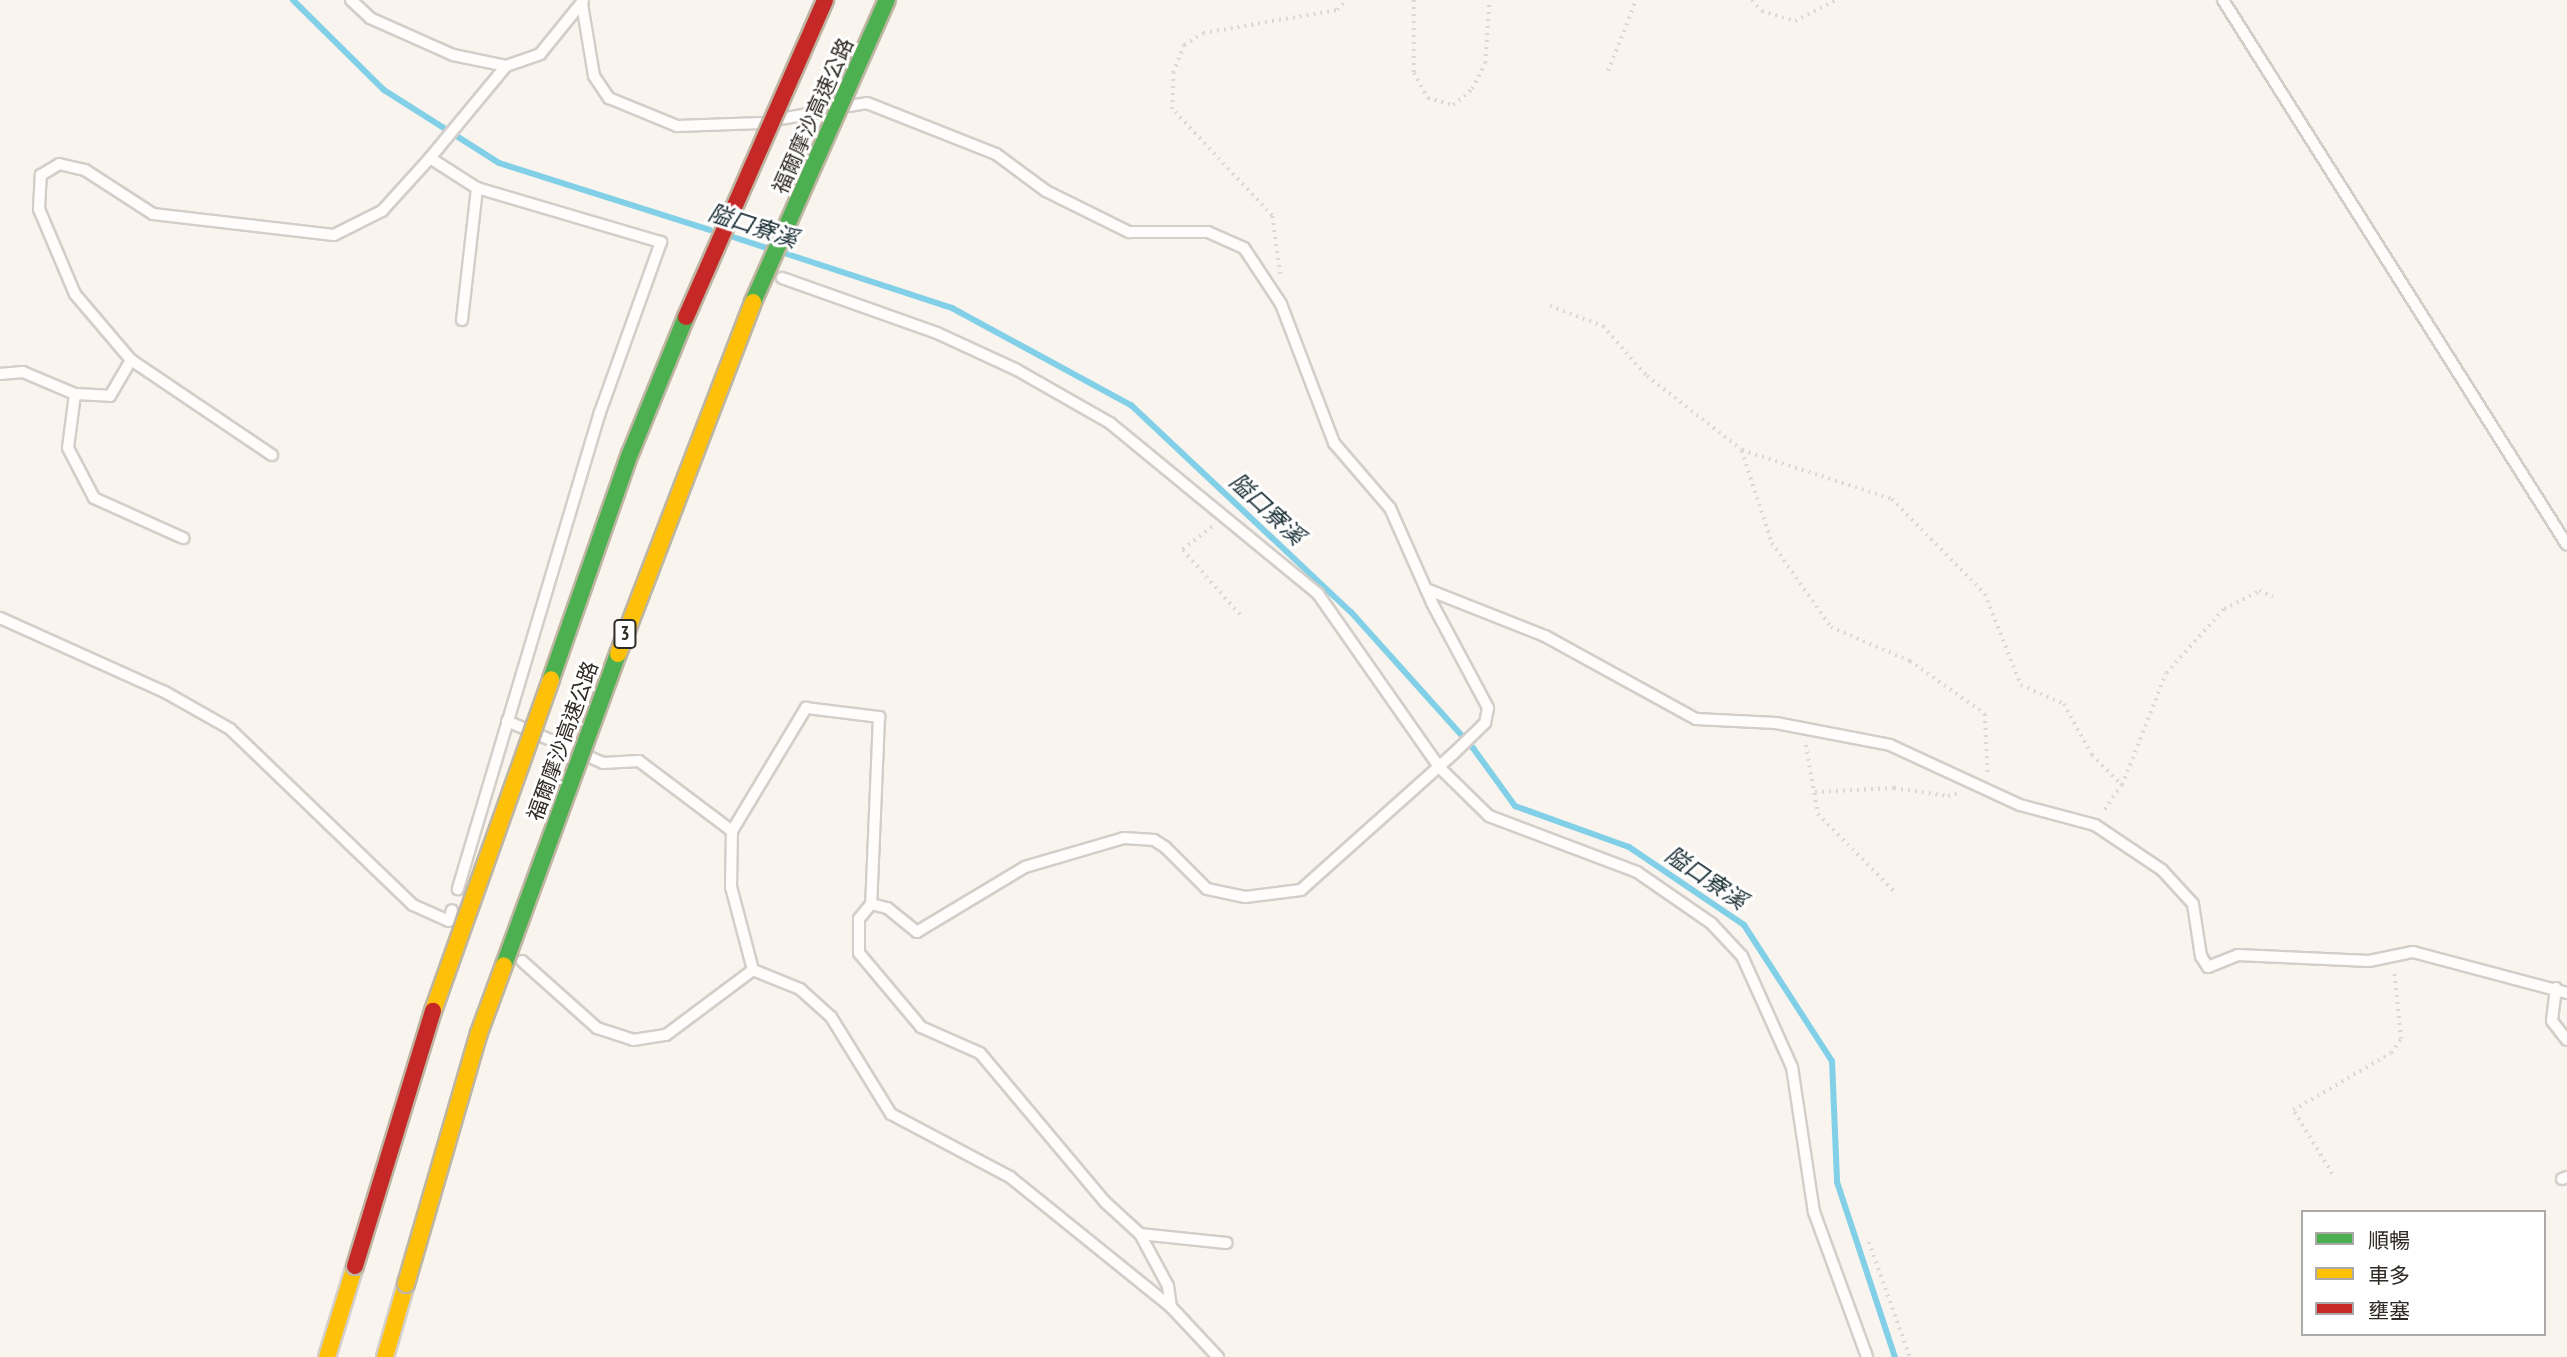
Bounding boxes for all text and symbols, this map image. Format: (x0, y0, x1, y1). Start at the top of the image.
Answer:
street label: 福爾摩沙高速公路 (767, 34, 859, 198)
water label: 隘口寮溪 (705, 199, 801, 253)
water label: 隘口寮溪 (1224, 468, 1310, 550)
road number: 3 (613, 618, 637, 650)
street label: 福爾摩沙高速公路 (522, 658, 604, 824)
water label: 隘口寮溪 (1660, 841, 1752, 915)
legend (2301, 1210, 2546, 1336)
text: 順暢 (2368, 1227, 2410, 1254)
text: 車多 (2368, 1262, 2410, 1289)
text: 壅塞 (2368, 1297, 2410, 1324)

